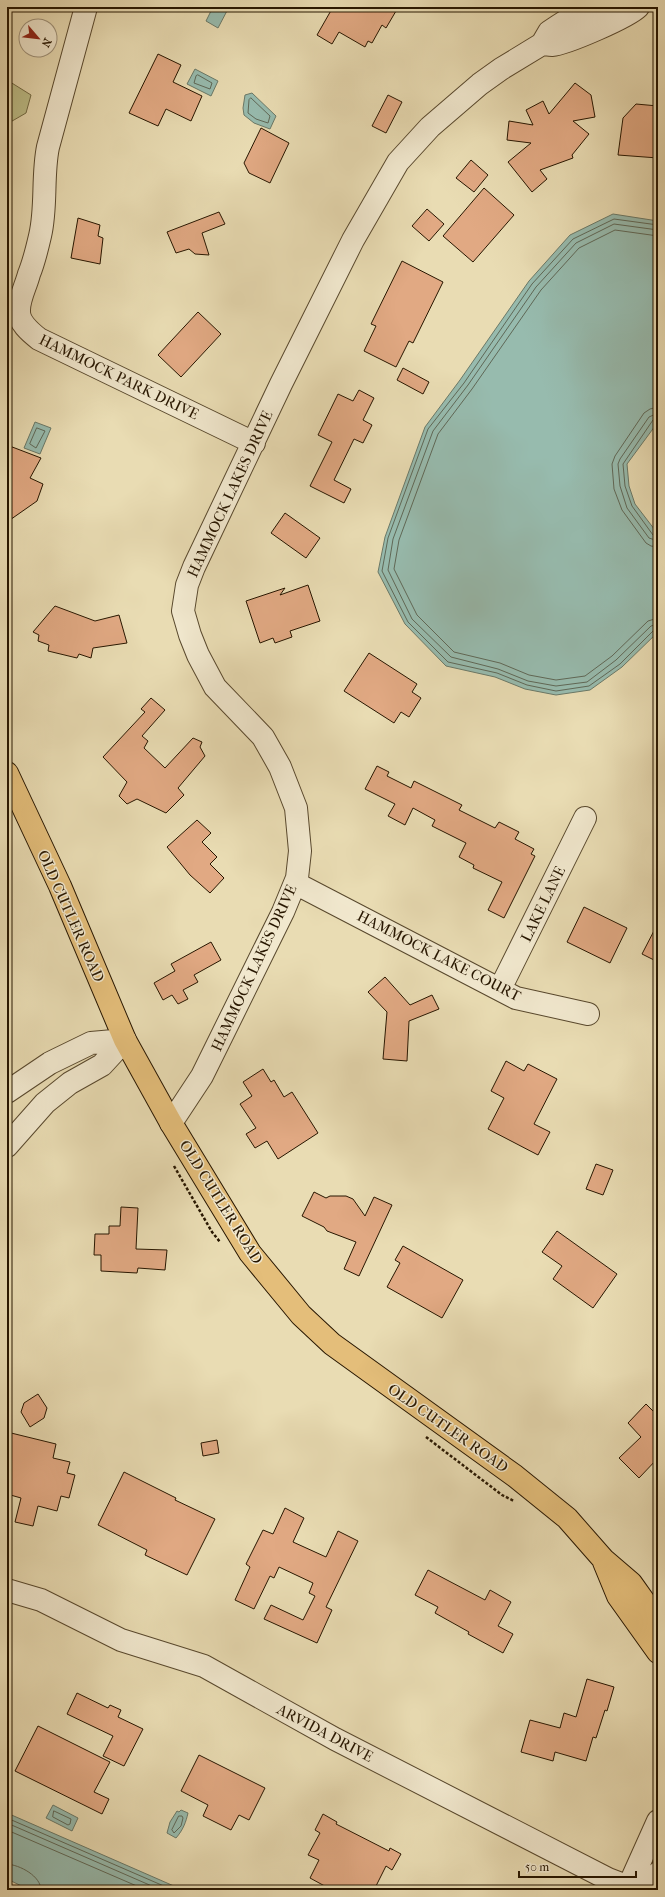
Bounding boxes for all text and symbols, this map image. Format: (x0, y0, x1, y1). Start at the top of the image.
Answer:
north arrow (18, 18, 58, 58)
text: N (38, 36, 54, 50)
street label: HAMMOCK PARK DRIVE (36, 331, 202, 423)
street label: HAMMOCK LAKES DRIVE (183, 408, 277, 580)
street label: OLD CUTLER ROAD (34, 847, 108, 985)
street label: LAKE LANE (517, 863, 569, 945)
street label: HAMMOCK LAKES DRIVE (207, 882, 301, 1054)
street label: HAMMOCK LAKE COURT (354, 907, 525, 1006)
street label: OLD CUTLER ROAD (176, 1137, 266, 1267)
street label: OLD CUTLER ROAD (384, 1380, 512, 1476)
street label: ARVIDA DRIVE (273, 1700, 376, 1766)
scale bar (519, 1853, 636, 1879)
text: 50 m (525, 1860, 549, 1874)

